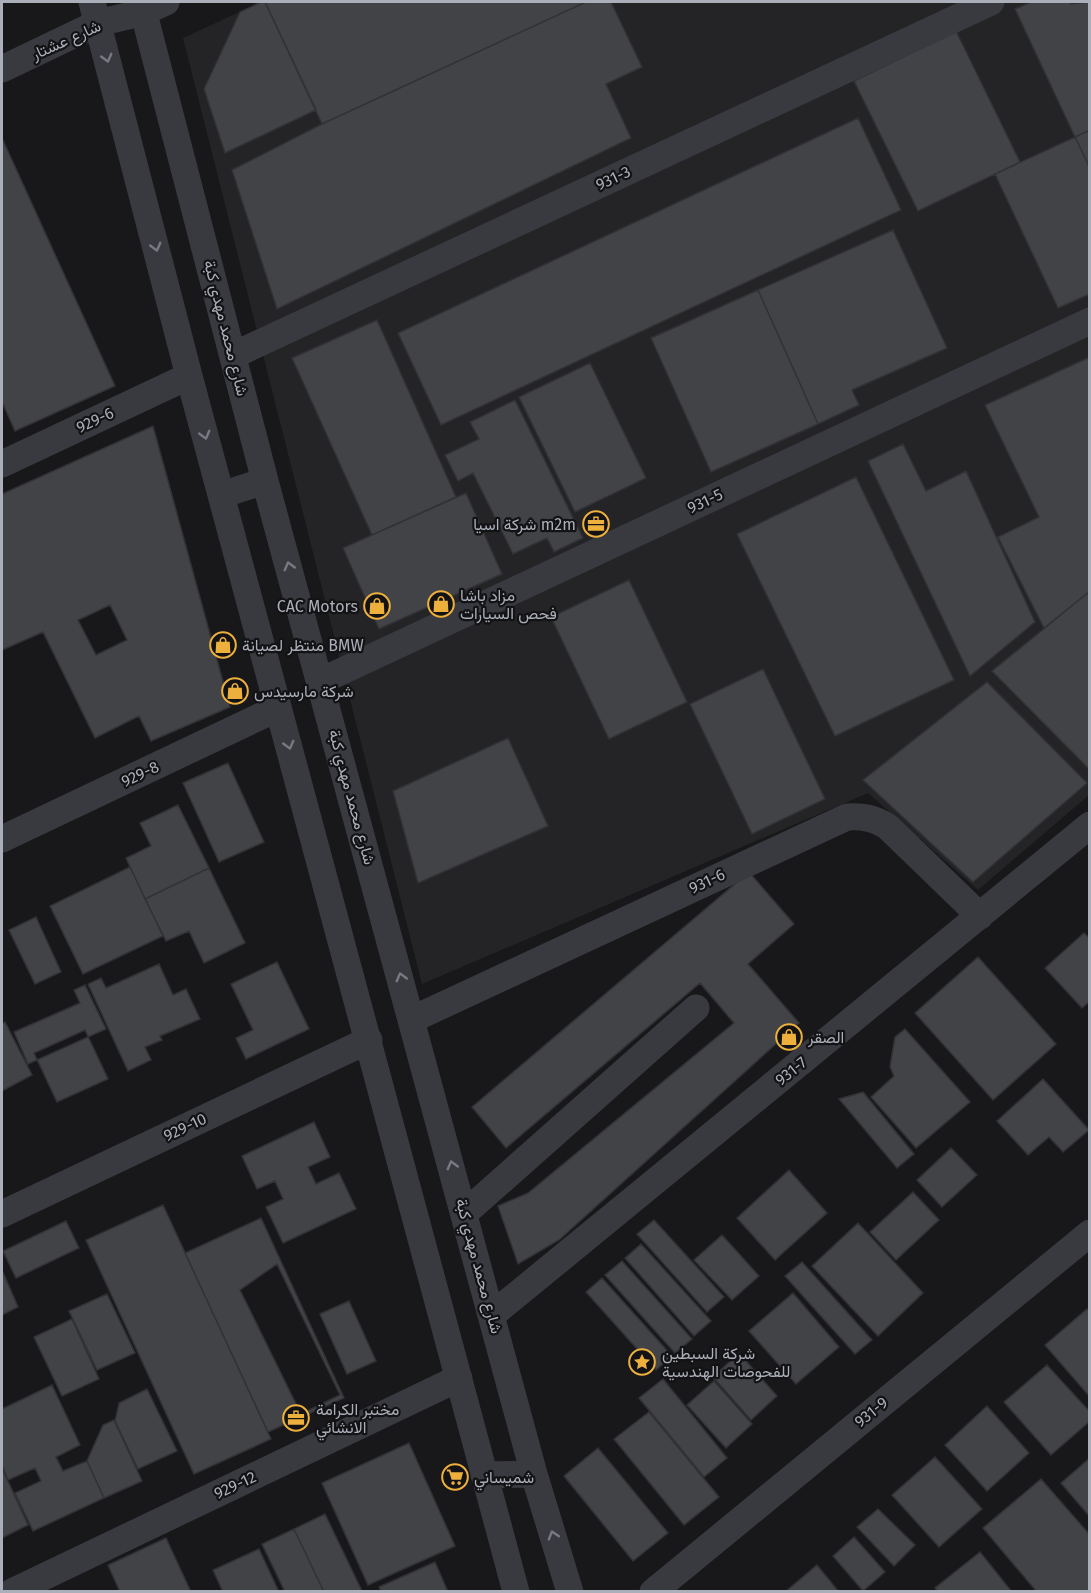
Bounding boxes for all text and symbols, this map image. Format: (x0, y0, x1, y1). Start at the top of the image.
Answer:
street label: شارع عشتار (27, 16, 105, 66)
one-way arrow (100, 52, 112, 63)
street label: 931-3 (593, 162, 633, 194)
one-way arrow (149, 241, 161, 252)
street label: شارع محمد مهدي كبة (196, 258, 252, 399)
street label: 929-6 (73, 403, 117, 437)
one-way arrow (198, 430, 211, 440)
street label: 931-5 (684, 485, 726, 517)
office icon: شركة اسيا m2m (581, 509, 611, 539)
place label: شركة اسيا m2m (473, 515, 576, 535)
one-way arrow (283, 561, 296, 571)
place label: مزاد باشا فحص السيارات (460, 586, 557, 624)
shop icon: مزاد باشا فحص السيارات (426, 589, 456, 619)
shop icon: CAC Motors (362, 591, 392, 621)
place label: CAC Motors (277, 597, 358, 616)
shop icon: منتظر لصيانة BMW (208, 630, 238, 660)
place label: منتظر لصيانة BMW (242, 636, 364, 656)
shop icon: شركة مارسيدس (220, 676, 250, 706)
place label: شركة مارسيدس (254, 682, 354, 702)
street label: شارع محمد مهدي كبة (321, 727, 379, 868)
one-way arrow (281, 740, 294, 750)
street label: 929-8 (118, 757, 162, 791)
street label: 931-6 (686, 864, 728, 898)
one-way arrow (396, 972, 409, 982)
shop icon: الصقر (774, 1022, 804, 1052)
place label: الصقر (807, 1028, 844, 1048)
street label: 931-7 (771, 1053, 811, 1089)
street label: 929-10 (160, 1109, 210, 1145)
one-way arrow (447, 1160, 459, 1171)
street label: شارع محمد مهدي كبة (448, 1196, 506, 1337)
place label: شركة السبطين للفحوصات الهندسية (662, 1344, 790, 1382)
place icon: شركة السبطين للفحوصات الهندسية (627, 1347, 657, 1377)
street label: 931-9 (851, 1393, 891, 1431)
place label: مختبر الكرامة الانشائي (316, 1400, 399, 1441)
office icon: مختبر الكرامة الانشائي (281, 1403, 311, 1433)
supermarket icon: شميساني (440, 1462, 470, 1492)
street label: 929-12 (211, 1467, 259, 1503)
place label: شميساني (474, 1468, 534, 1491)
one-way arrow (548, 1531, 560, 1541)

